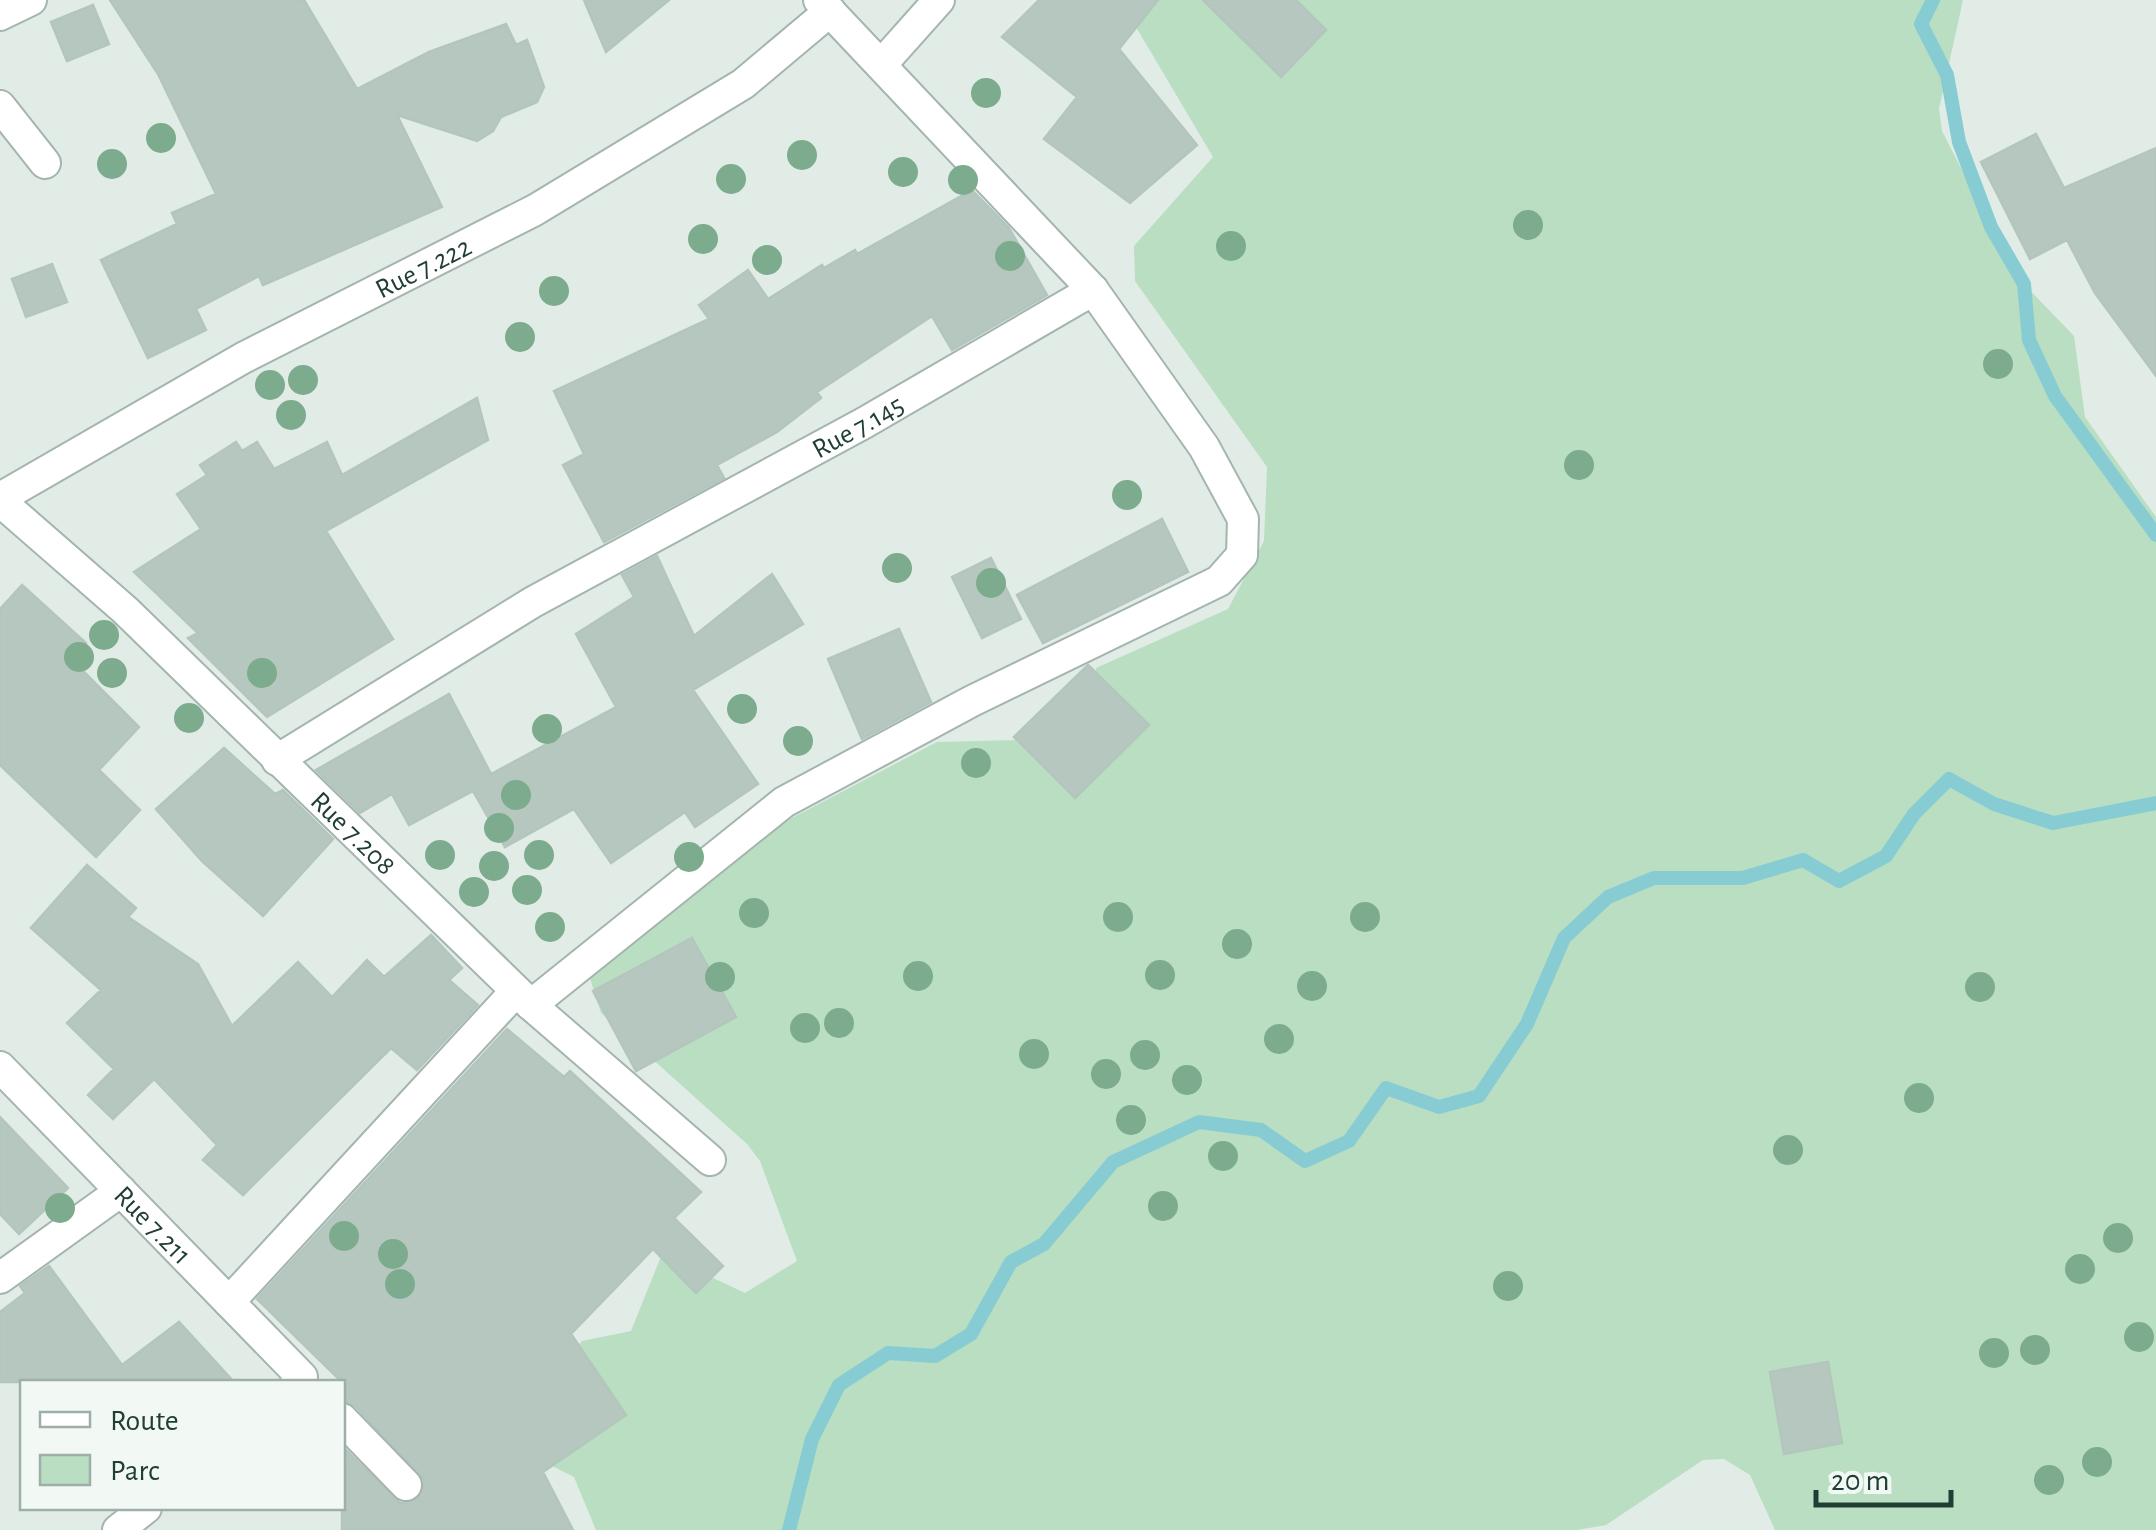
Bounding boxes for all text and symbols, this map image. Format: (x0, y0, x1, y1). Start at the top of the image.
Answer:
street label: Rue 7.222 (371, 233, 476, 304)
street label: Rue 7.145 (808, 391, 909, 464)
street label: Rue 7.208 (305, 787, 400, 881)
street label: Rue 7.211 (108, 1181, 196, 1270)
legend (20, 1380, 345, 1510)
text: Route (110, 1406, 179, 1436)
scale bar (1816, 1445, 1951, 1507)
text: Parc (110, 1456, 160, 1486)
text: 20 m (1831, 1466, 1889, 1496)

